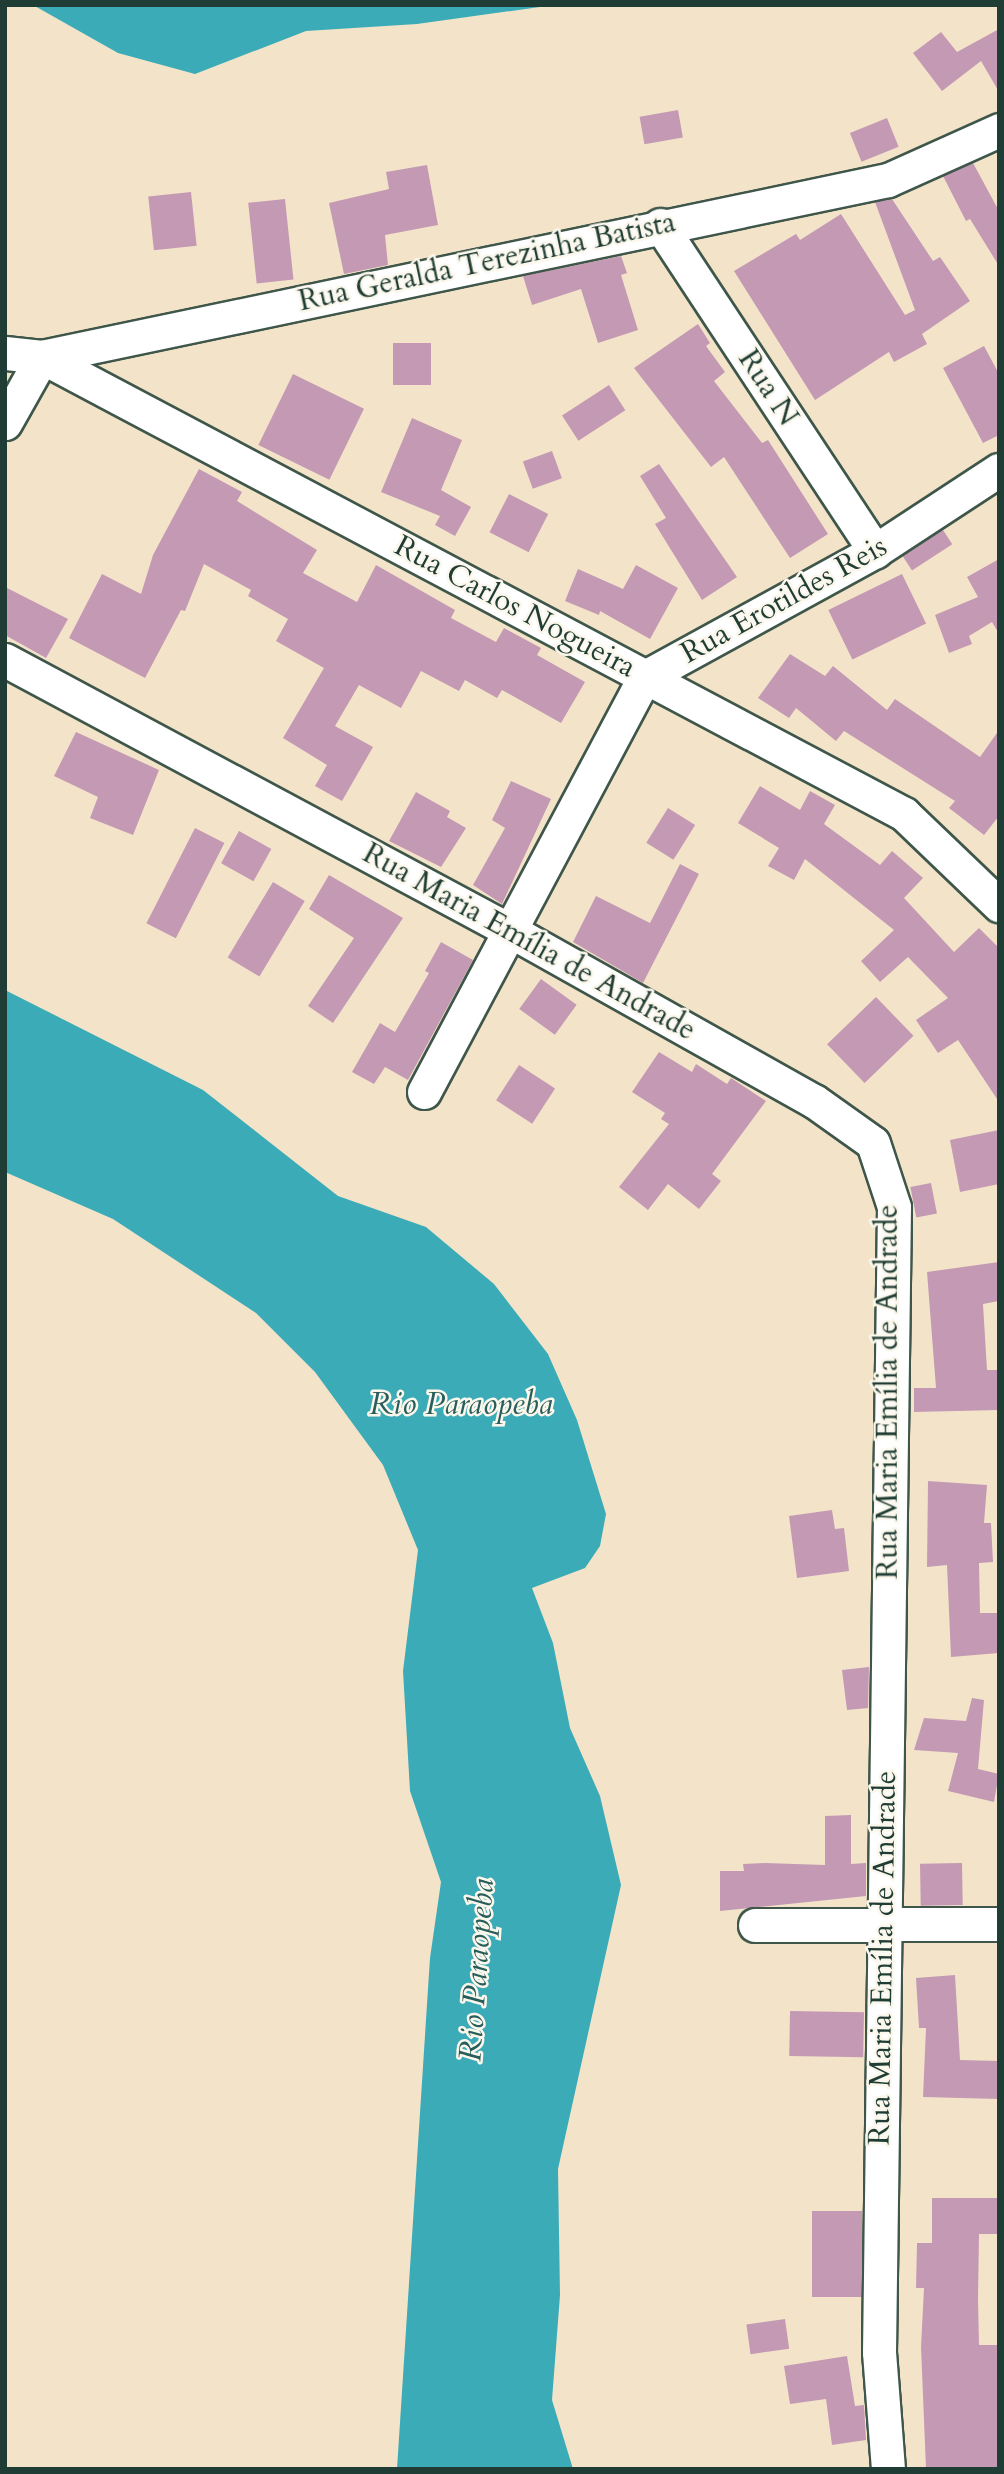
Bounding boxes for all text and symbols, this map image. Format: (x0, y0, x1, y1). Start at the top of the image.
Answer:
street label: Rua Geralda Terezinha Batista (295, 204, 679, 320)
street label: Rua N (730, 343, 806, 433)
street label: Rua Carlos Nogueira (388, 528, 642, 686)
street label: Rua Erotildes Reis (675, 528, 893, 672)
street label: Rua Maria Emília de Andrade (356, 835, 702, 1049)
street label: Rua Maria Emília de Andrade (870, 1205, 906, 1579)
water label: Rio Paraopeba (369, 1385, 553, 1423)
street label: Rua Maria Emília de Andrade (862, 1770, 904, 2146)
water label: Rio Paraopeba (451, 1877, 503, 2063)

